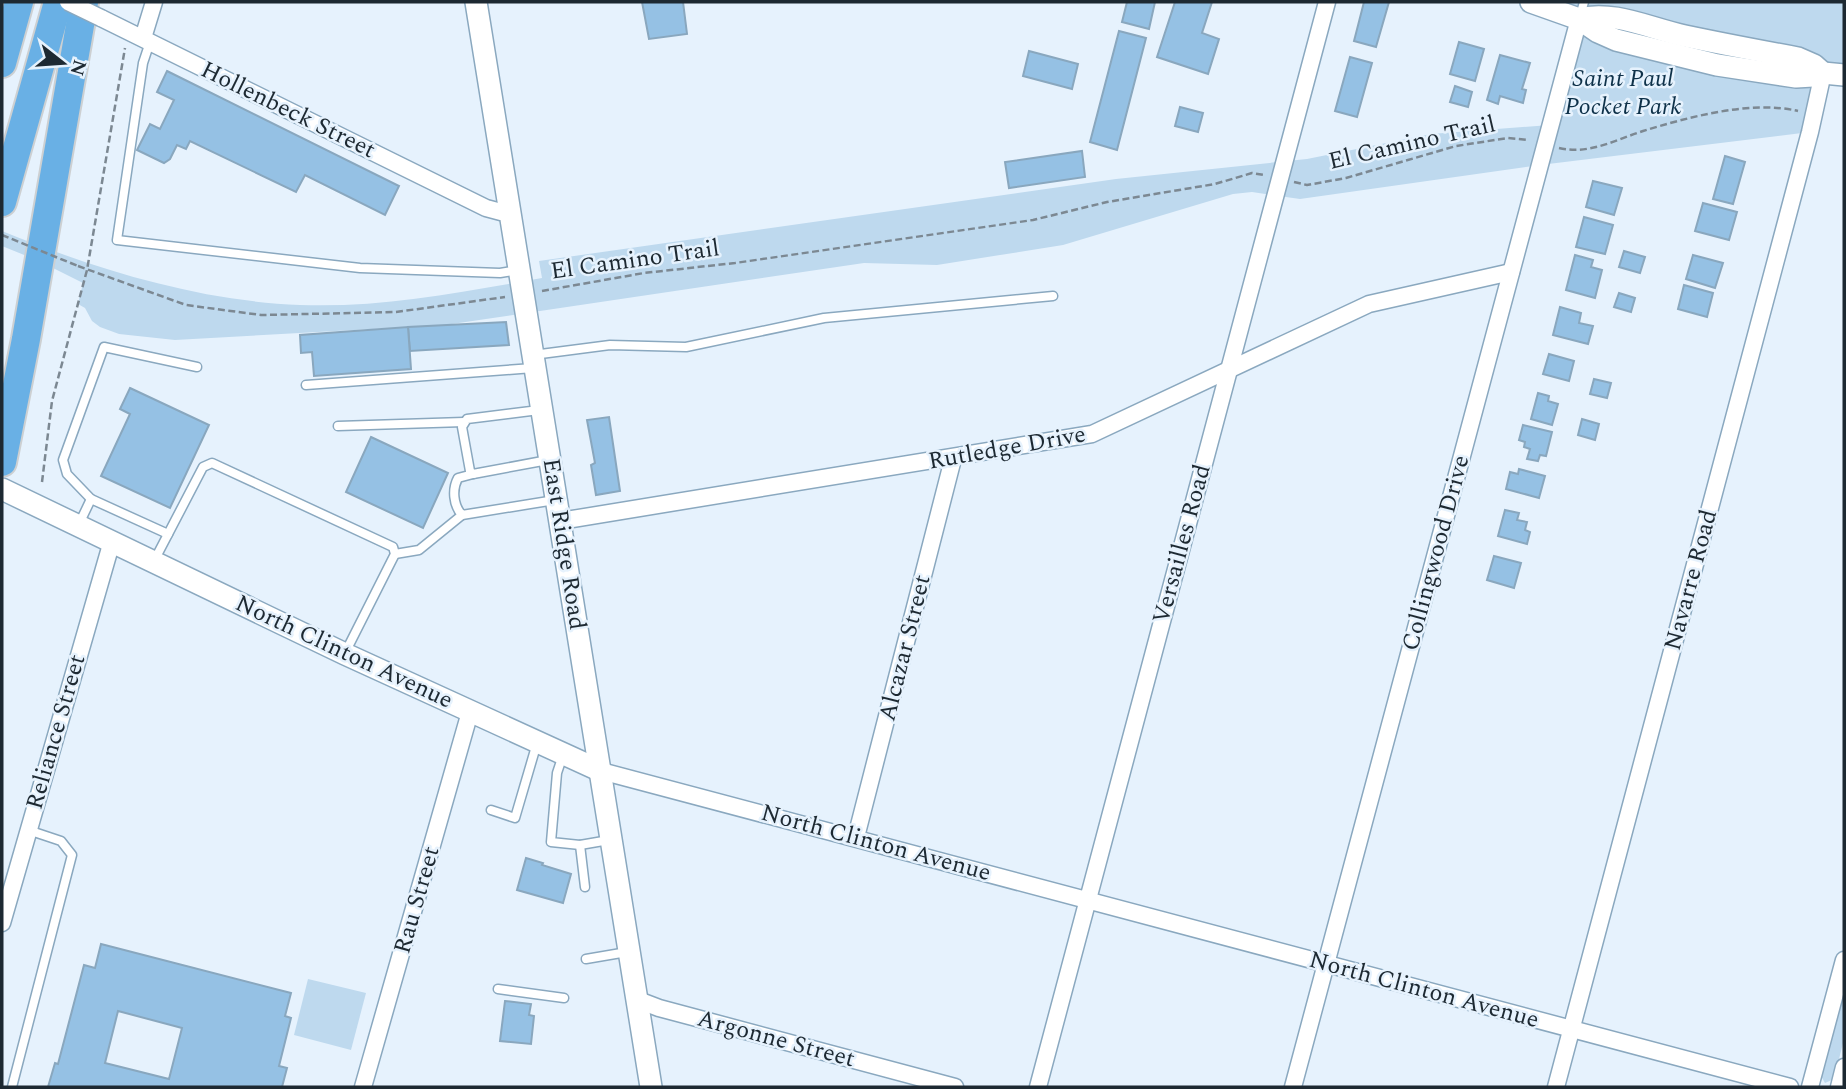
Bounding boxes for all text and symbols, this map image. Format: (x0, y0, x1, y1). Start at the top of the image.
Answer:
north arrow (28, 28, 98, 98)
street label: Hollenbeck Street (194, 52, 382, 168)
text: N (62, 56, 94, 79)
park label: Saint Paul Pocket Park (1565, 61, 1681, 125)
street label: El Camino Trail (1325, 106, 1499, 180)
street label: El Camino Trail (548, 230, 722, 290)
street label: Rutledge Drive (925, 416, 1089, 480)
street label: Collingwood Drive (1393, 451, 1479, 655)
street label: East Ridge Road (533, 456, 595, 632)
street label: Versailles Road (1143, 460, 1221, 628)
street label: Navarre Road (1655, 505, 1727, 655)
street label: Alcazar Street (869, 571, 941, 725)
street label: North Clinton Avenue (229, 586, 459, 718)
street label: Reliance Street (17, 650, 95, 814)
street label: North Clinton Avenue (757, 795, 995, 891)
street label: Rau Street (384, 842, 450, 958)
street label: North Clinton Avenue (1305, 942, 1543, 1038)
street label: Argonne Street (693, 1001, 859, 1077)

